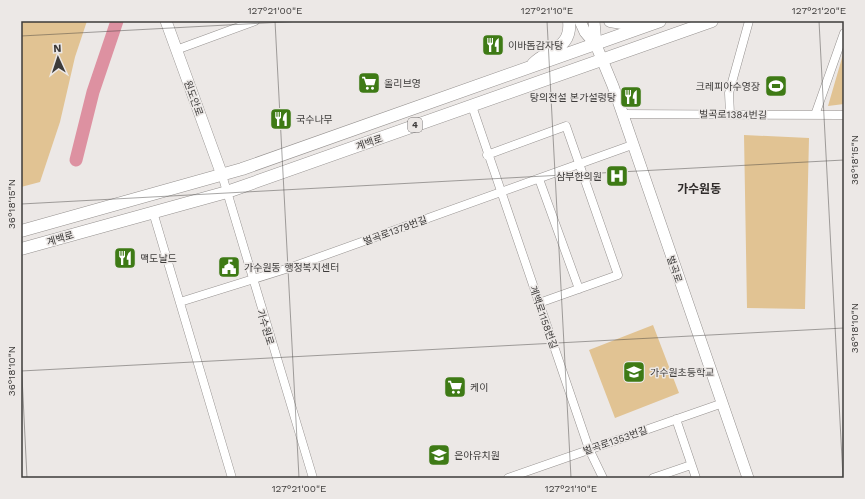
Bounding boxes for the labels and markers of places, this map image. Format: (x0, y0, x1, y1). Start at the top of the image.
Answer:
restaurant icon: 이바돔감자탕 (480, 32, 506, 58)
place label: 이바돔감자탕 (508, 40, 563, 51)
supermarket icon: 올리브영 (356, 70, 382, 96)
sports icon: 크레피아수영장 (763, 73, 789, 99)
place label: 올리브영 (384, 78, 421, 89)
place label: 크레피아수영장 (696, 81, 760, 92)
restaurant icon: 탕의전설 본가설렁탕 (618, 84, 644, 110)
place label: 탕의전설 본가설렁탕 (530, 92, 616, 103)
restaurant icon: 국수나무 (268, 106, 294, 132)
place label: 국수나무 (296, 114, 333, 125)
hospital icon: 삼부한의원 (604, 163, 630, 189)
place label: 삼부한의원 (556, 171, 602, 182)
restaurant icon: 맥도날드 (112, 245, 138, 271)
place label: 맥도날드 (140, 253, 177, 264)
public building icon: 가수원동 행정복지센터 (216, 254, 242, 280)
place label: 가수원동 행정복지센터 (244, 262, 339, 273)
school or university icon: 가수원초등학교 (621, 359, 647, 385)
place label: 가수원초등학교 (650, 367, 714, 378)
supermarket icon: 케이 (442, 374, 468, 400)
place label: 케이 (470, 382, 488, 393)
school or university icon: 은아유치원 (426, 442, 452, 468)
place label: 은아유치원 (454, 450, 500, 461)

